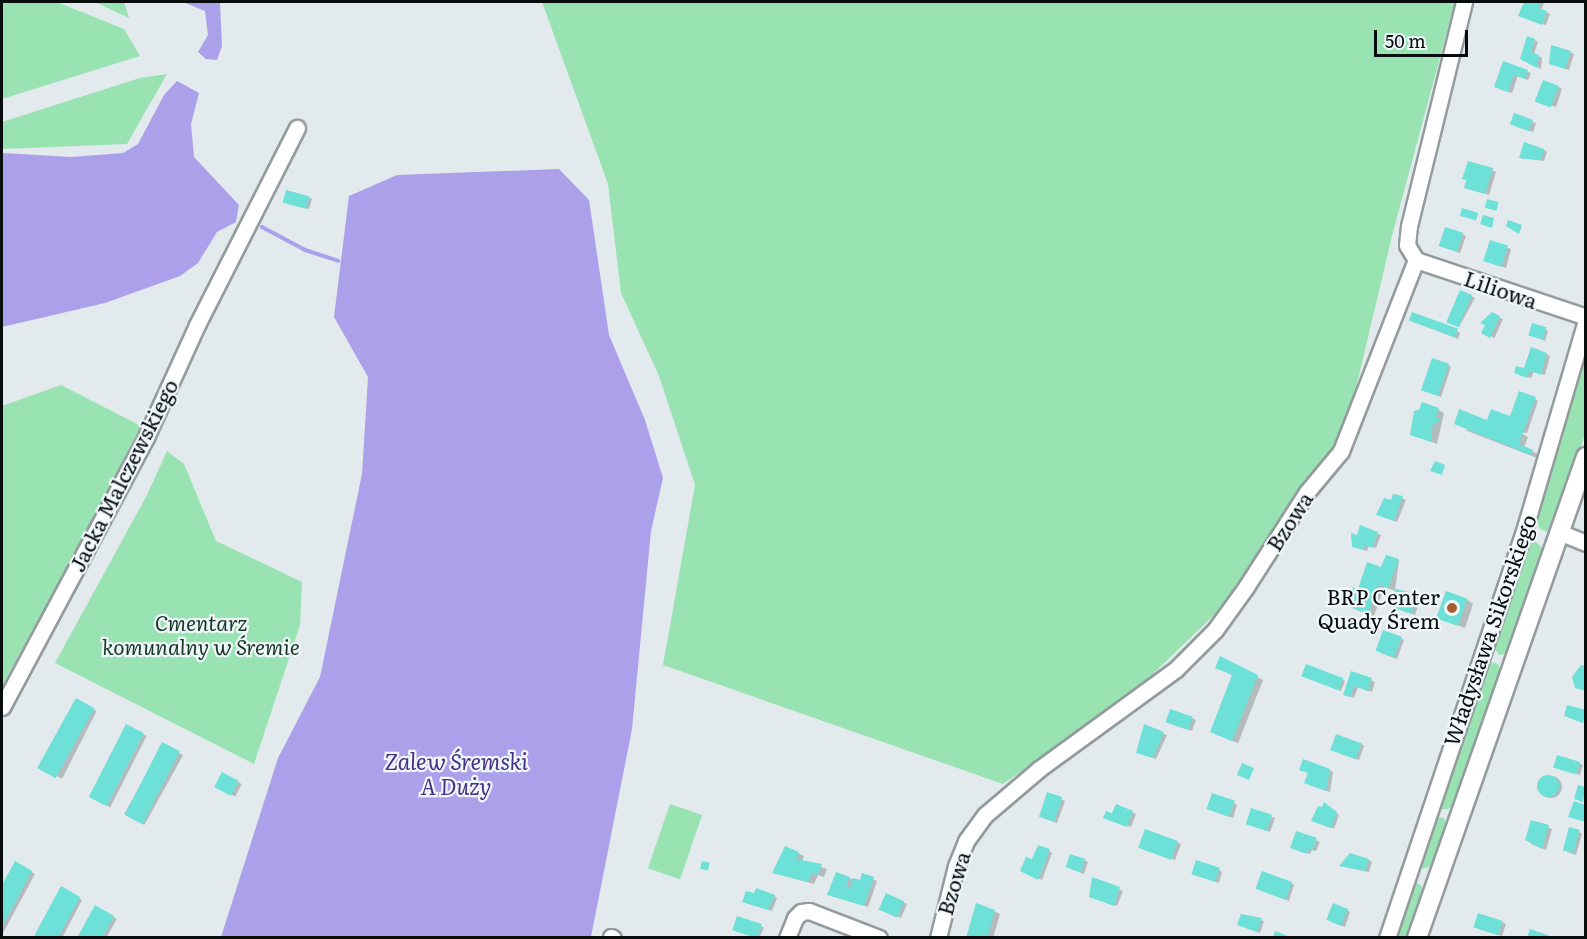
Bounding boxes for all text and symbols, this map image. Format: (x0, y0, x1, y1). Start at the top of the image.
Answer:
scale bar (1377, 18, 1472, 56)
text: 50 m (1385, 27, 1426, 54)
street label: Liliowa (1461, 265, 1541, 313)
street label: Jacka Malczewskiego (64, 375, 182, 575)
street label: Bzowa (1261, 487, 1317, 555)
street label: Władysława Sikorskiego (1437, 511, 1541, 749)
place label: BRP Center Quady Śrem (1318, 583, 1440, 633)
marker: BRP Center Quady Śrem (1445, 601, 1459, 615)
park label: Cmentarz komunalny w Śremie (102, 609, 300, 659)
water label: Zalew Śremski A Duży (384, 747, 528, 798)
street label: Bzowa (931, 848, 975, 918)

